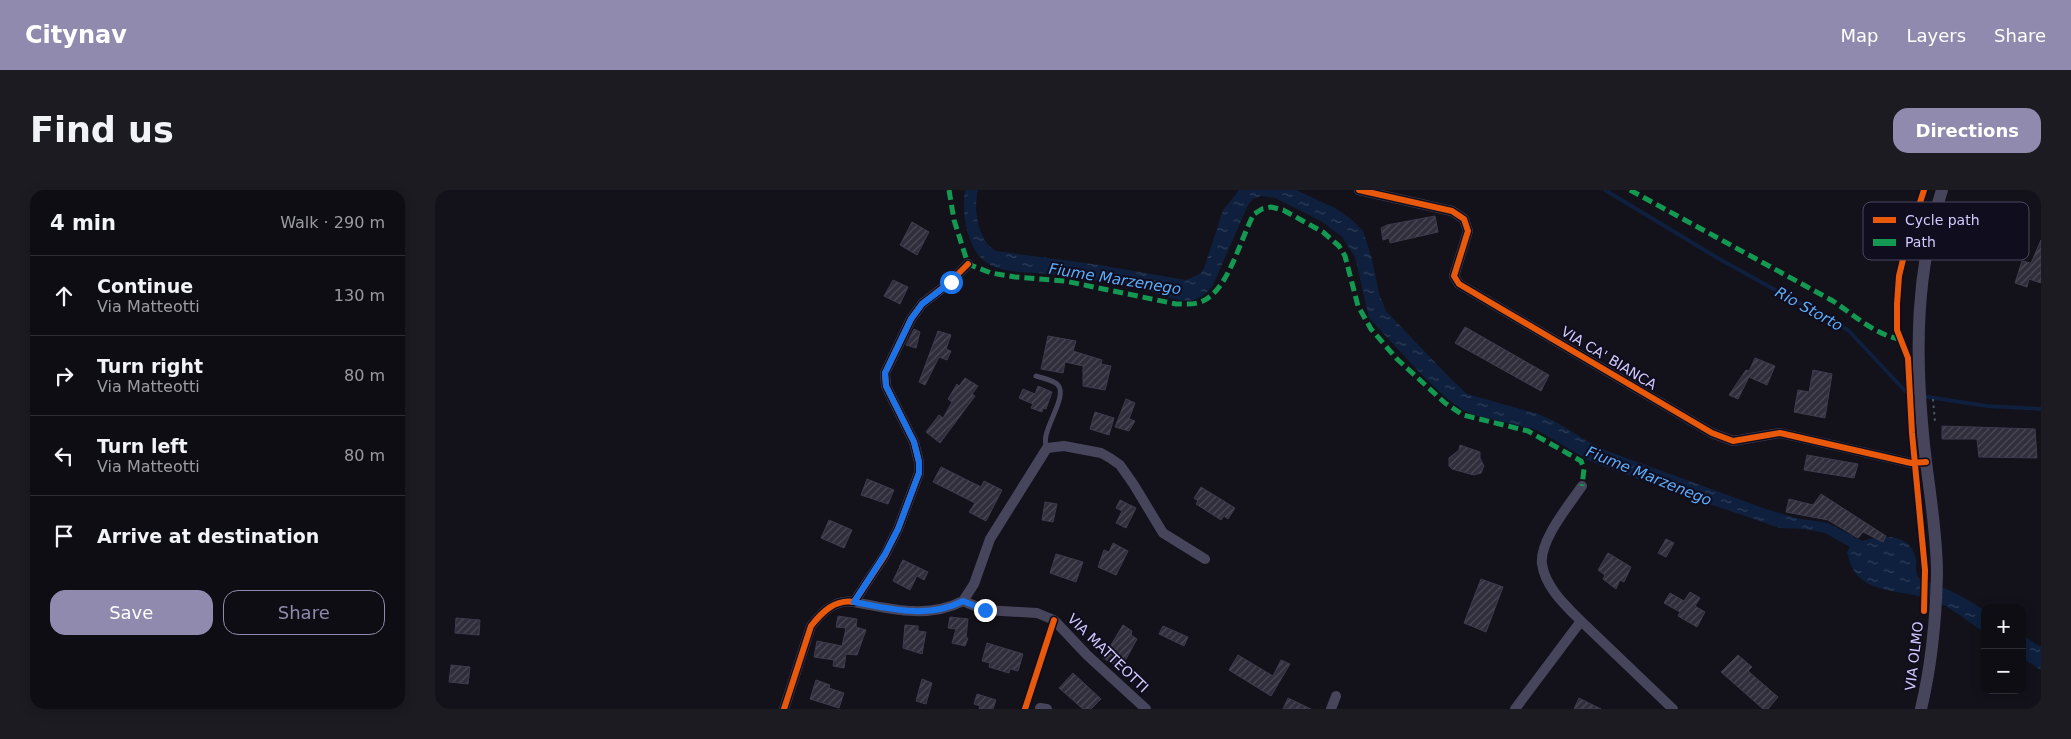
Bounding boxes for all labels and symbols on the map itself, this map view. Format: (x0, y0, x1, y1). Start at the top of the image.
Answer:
legend (1863, 202, 2029, 260)
text: Cycle path (1905, 212, 1980, 228)
text: Path (1905, 234, 1936, 250)
water label: Fiume Marzenego (1048, 260, 1182, 298)
route start (940, 271, 963, 294)
water label: Rio Storto (1772, 283, 1846, 335)
street label: VIA CA' BIANCA (1558, 323, 1660, 393)
water label: Fiume Marzenego (1584, 443, 1714, 509)
route end (974, 599, 997, 622)
street label: VIA MATTEOTTI (1064, 610, 1152, 696)
street label: VIA OLMO (1902, 620, 1926, 692)

